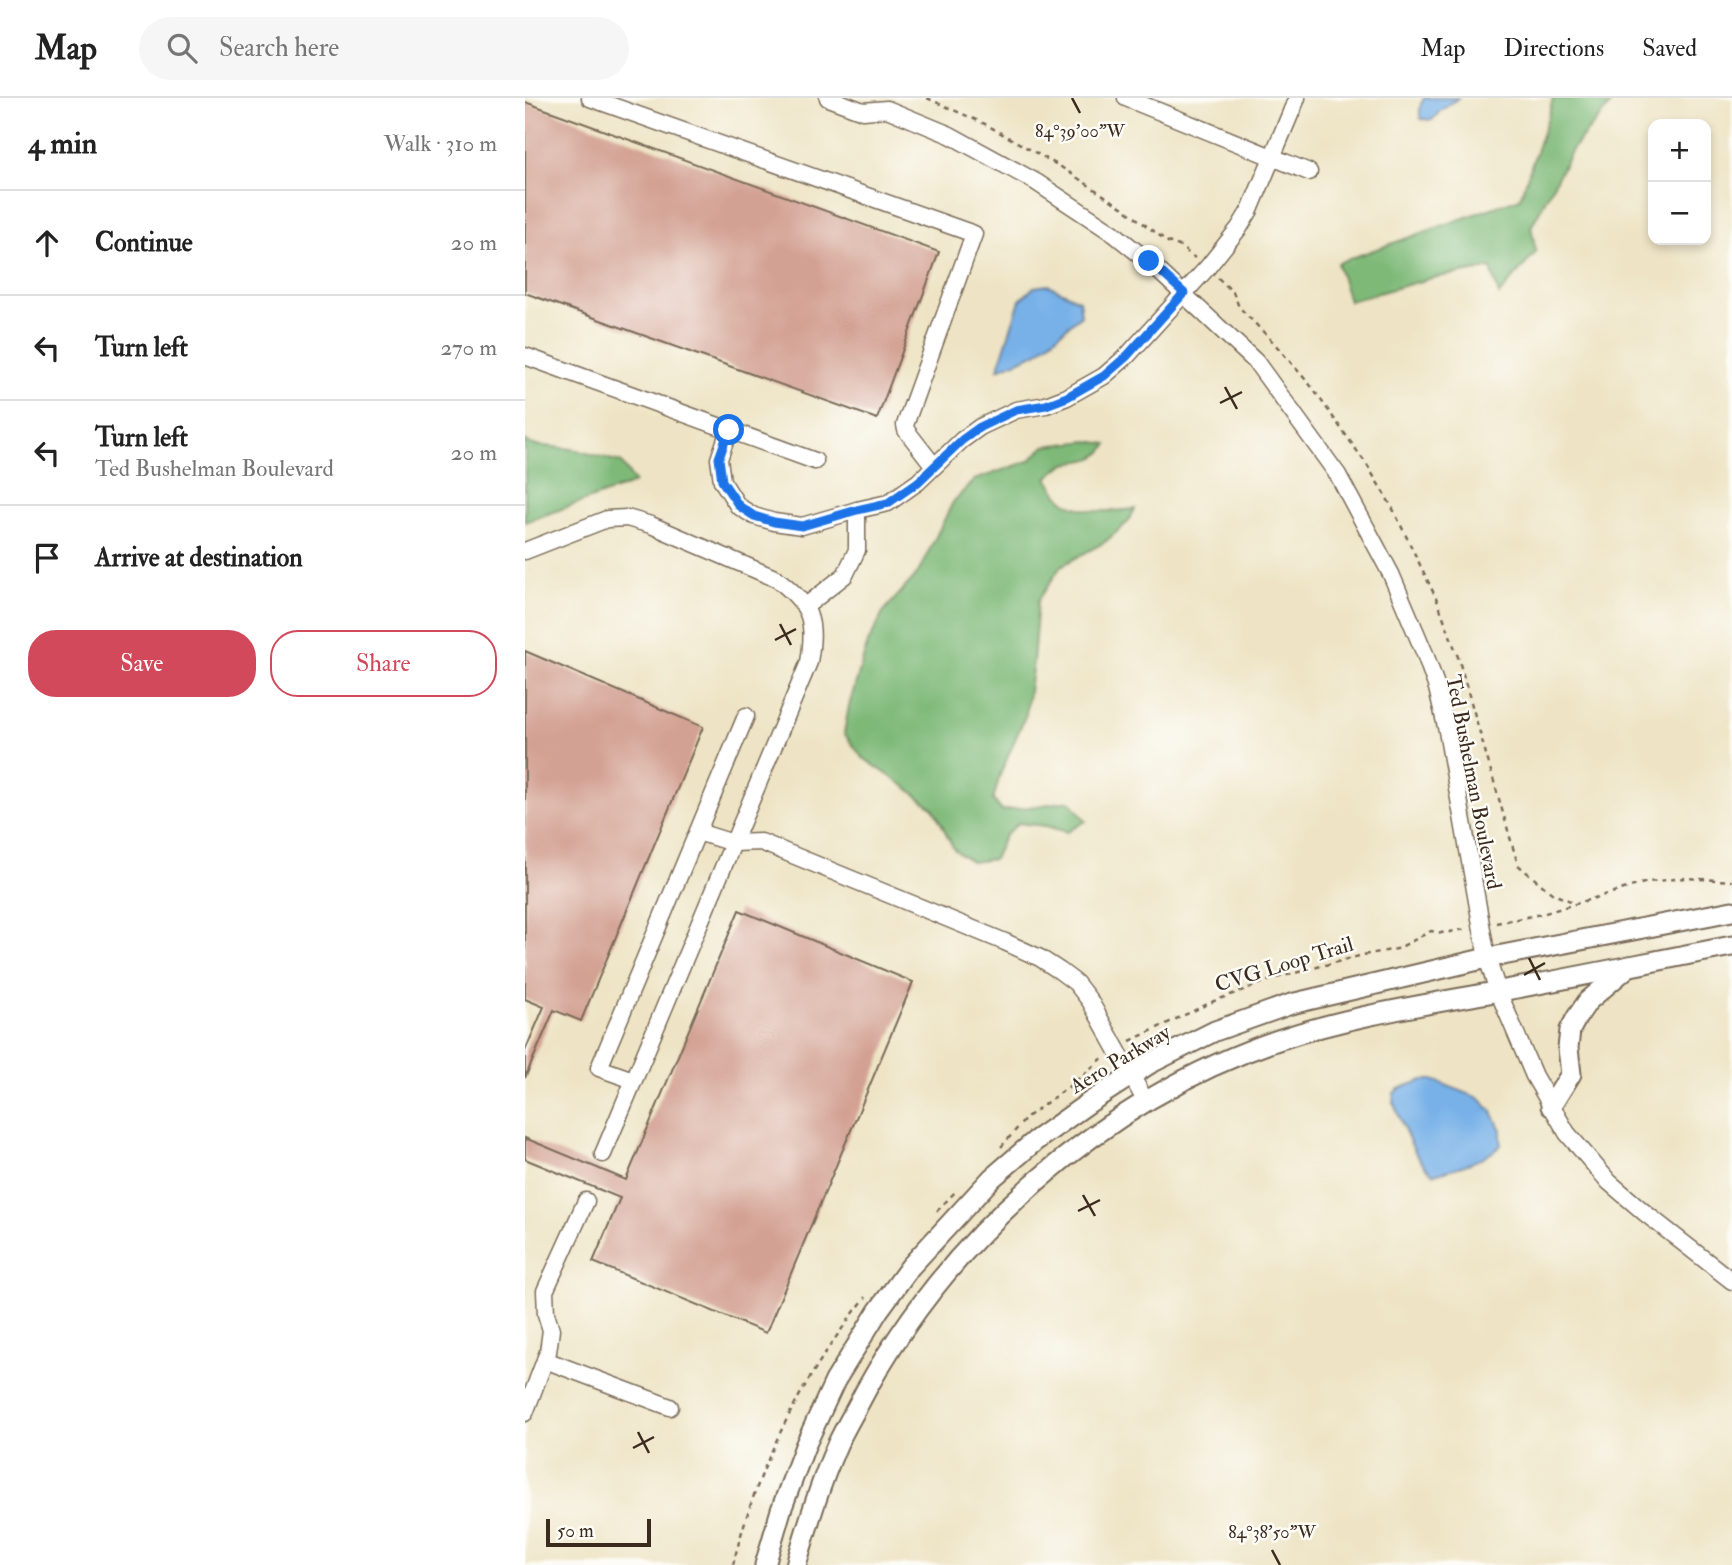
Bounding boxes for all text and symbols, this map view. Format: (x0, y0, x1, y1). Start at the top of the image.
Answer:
search box (139, 17, 629, 80)
text: Map (35, 28, 97, 69)
icon: search (163, 29, 201, 67)
text: Search here (219, 32, 339, 64)
text: Map (1420, 33, 1465, 64)
text: Directions (1503, 33, 1604, 64)
text: Saved (1642, 33, 1697, 64)
map controls (1648, 119, 1711, 245)
button: + (1648, 119, 1711, 182)
text: 84°39'00"W (1035, 120, 1126, 143)
text: 4 min (28, 125, 97, 162)
text: Walk · 310 m (384, 129, 497, 158)
button: − (1648, 182, 1711, 245)
icon: ahead (28, 224, 66, 262)
text: Continue (95, 227, 193, 259)
text: 20 m (451, 228, 497, 257)
route end (1133, 245, 1164, 276)
icon: left (28, 329, 66, 367)
text: Turn left (95, 332, 188, 364)
text: 270 m (440, 333, 497, 362)
route start (713, 414, 744, 445)
text: Turn left (95, 422, 188, 454)
icon: left (28, 434, 66, 472)
text: 20 m (451, 438, 497, 467)
text: Ted Bushelman Boulevard (95, 454, 334, 483)
icon: arrive (28, 539, 66, 577)
text: Arrive at destination (95, 542, 303, 574)
button: Save (28, 630, 256, 697)
button: Share (270, 630, 497, 697)
street label: Ted Bushelman Boulevard (1439, 673, 1508, 892)
street label: CVG Loop Trail (1212, 930, 1357, 998)
street label: Aero Parkway (1064, 1018, 1176, 1101)
scale bar (546, 1516, 651, 1548)
text: 50 m (557, 1519, 594, 1543)
text: 84°38'50"W (1228, 1521, 1316, 1544)

